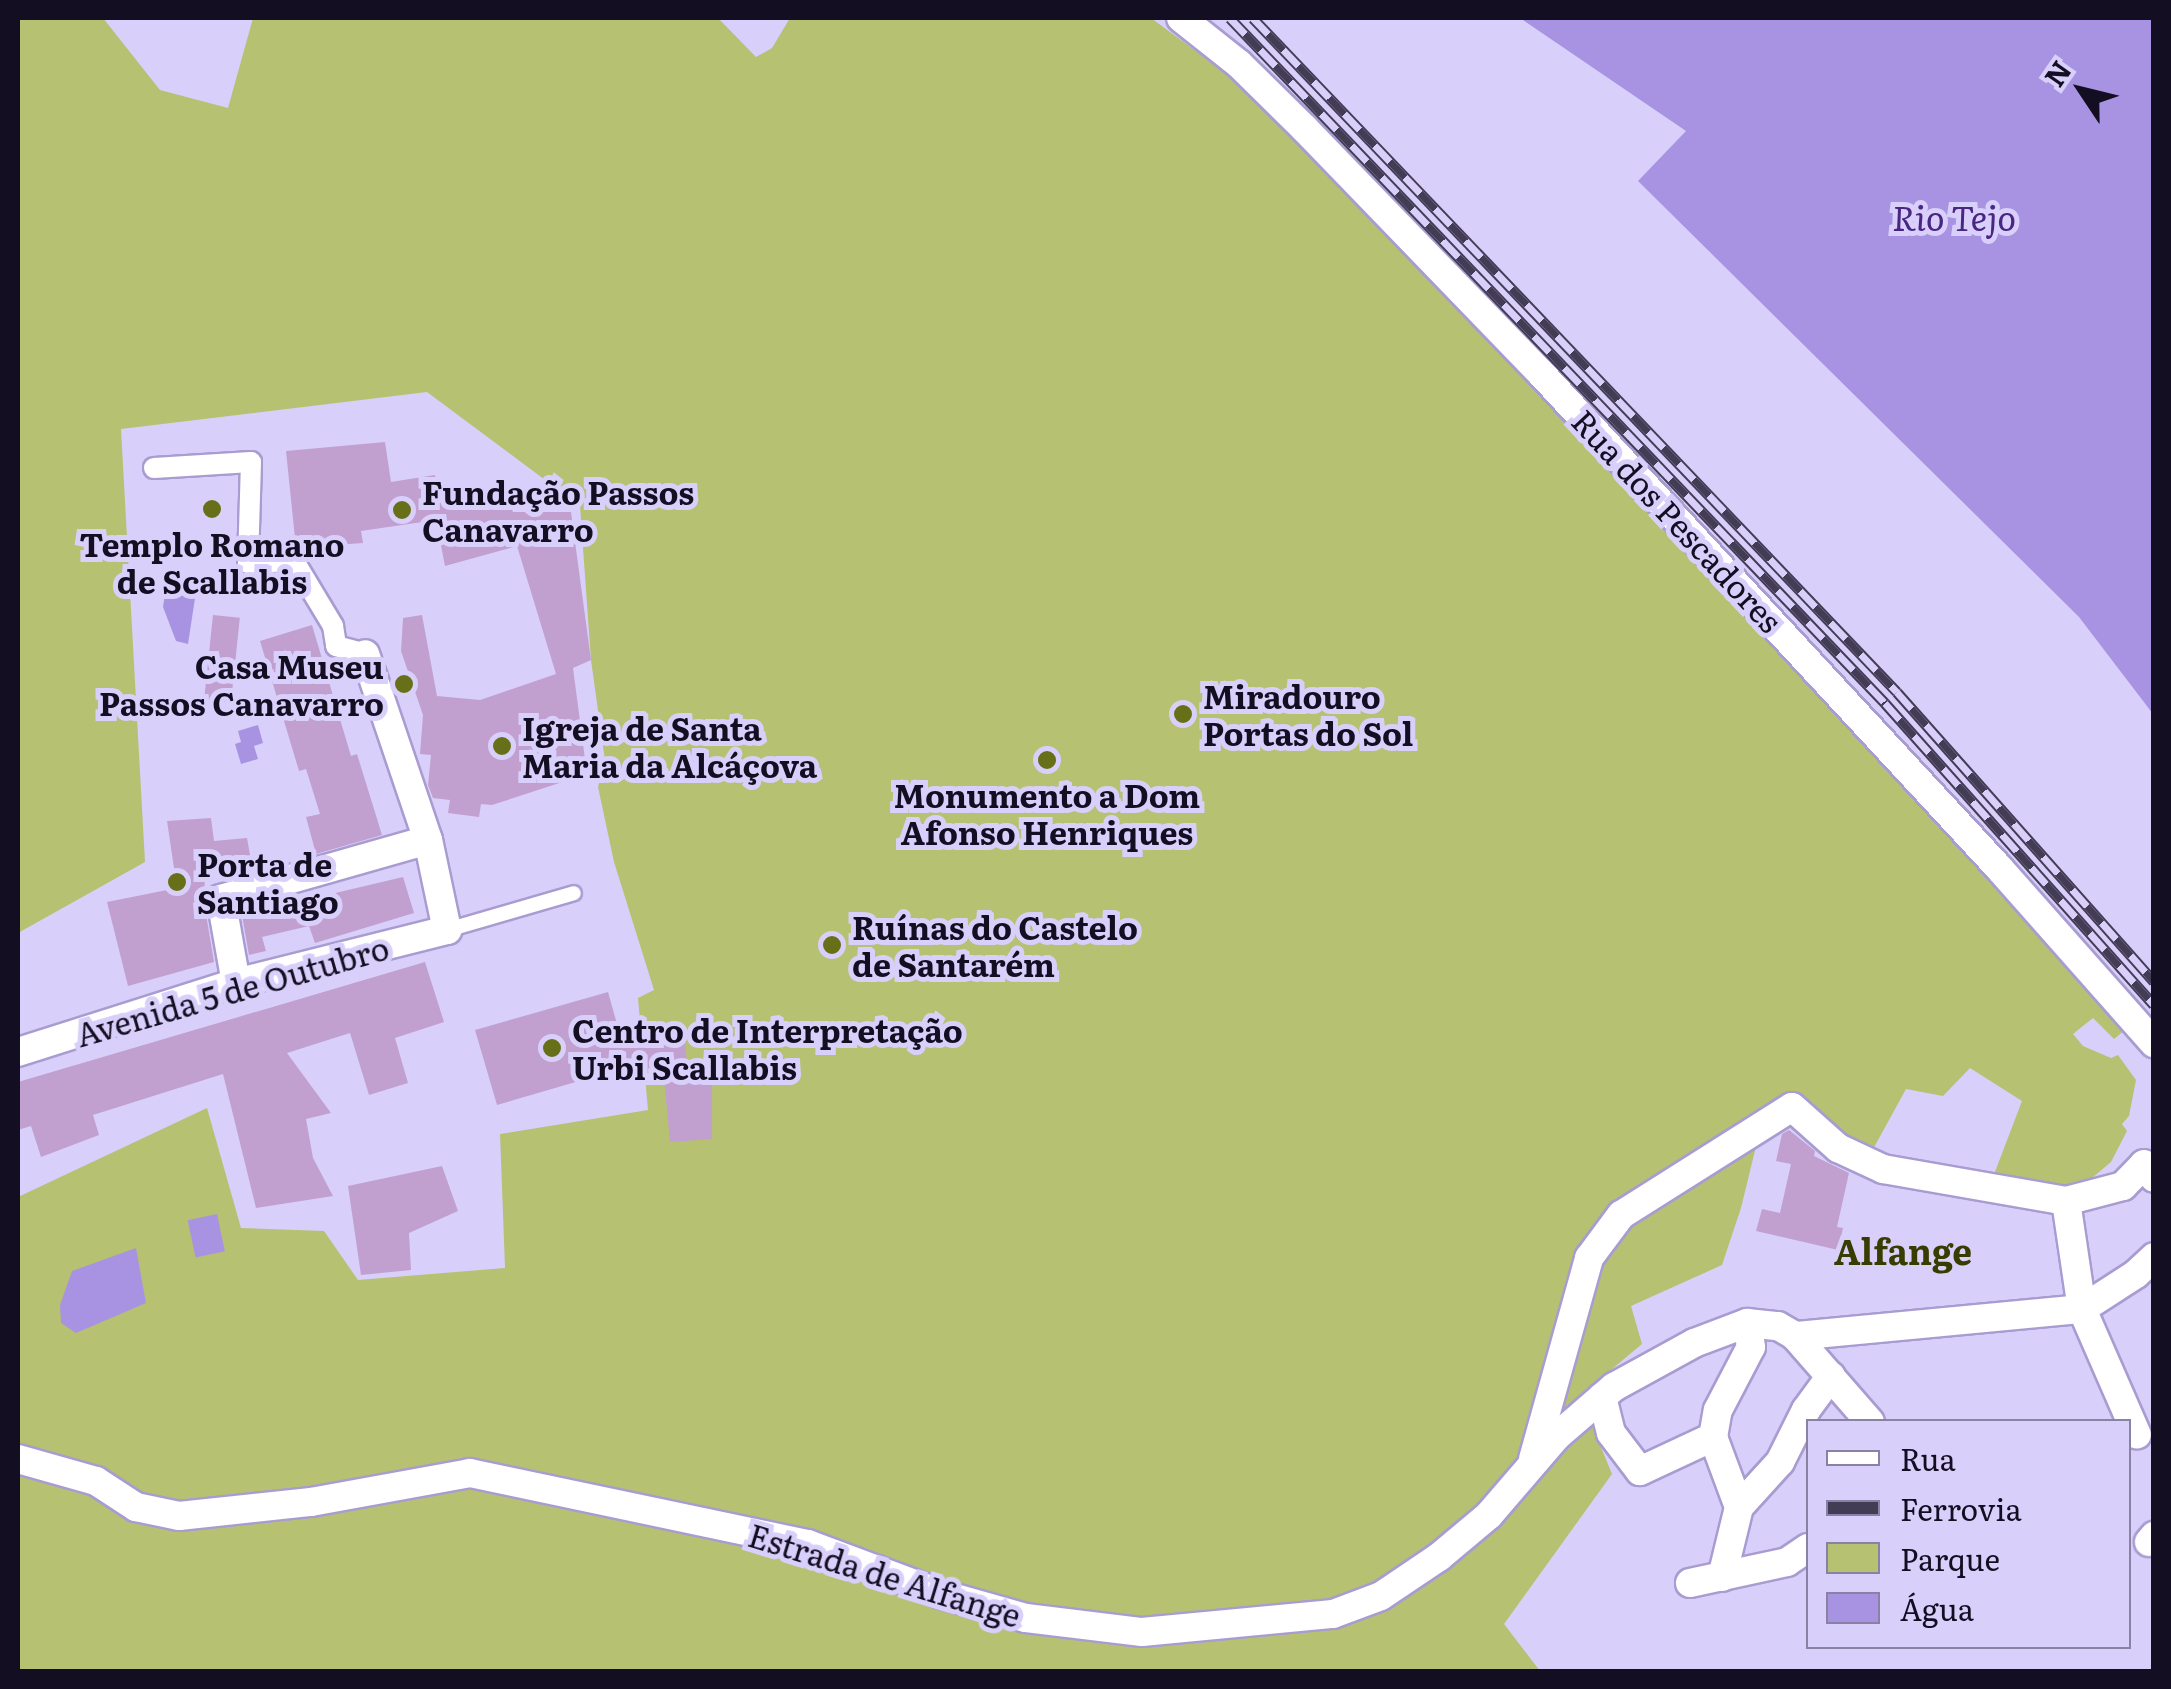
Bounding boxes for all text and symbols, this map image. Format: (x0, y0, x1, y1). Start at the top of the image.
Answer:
north arrow (2031, 40, 2131, 140)
text: N (2032, 51, 2080, 94)
water label: Rio Tejo (1892, 195, 2016, 237)
street label: Rua dos Pescadores (1565, 401, 1791, 639)
place label: Fundação Passos Canavarro (422, 473, 694, 548)
marker: Templo Romano de Scallabis (201, 498, 223, 520)
marker: Fundação Passos Canavarro (391, 499, 413, 521)
place label: Templo Romano de Scallabis (80, 525, 344, 600)
place label: Casa Museu Passos Canavarro (99, 647, 384, 722)
marker: Casa Museu Passos Canavarro (393, 673, 415, 695)
place label: Miradouro Portas do Sol (1203, 677, 1413, 752)
marker: Miradouro Portas do Sol (1172, 703, 1194, 725)
place label: Igreja de Santa Maria da Alcáçova (522, 709, 817, 784)
marker: Igreja de Santa Maria da Alcáçova (491, 735, 513, 757)
marker: Monumento a Dom Afonso Henriques (1036, 749, 1058, 771)
place label: Monumento a Dom Afonso Henriques (894, 776, 1200, 851)
place label: Porta de Santiago (197, 845, 339, 920)
marker: Porta de Santiago (166, 871, 188, 893)
place label: Ruínas do Castelo de Santarém (852, 908, 1138, 983)
street label: Avenida 5 de Outubro (71, 927, 393, 1053)
marker: Ruínas do Castelo de Santarém (821, 934, 843, 956)
place label: Centro de Interpretação Urbi Scallabis (572, 1011, 963, 1086)
marker: Centro de Interpretação Urbi Scallabis (541, 1037, 563, 1059)
district label: Alfange (1834, 1229, 1972, 1271)
legend (1806, 1419, 2131, 1649)
text: Rua (1900, 1436, 1956, 1480)
text: Ferrovia (1900, 1486, 2022, 1530)
street label: Estrada de Alfange (744, 1514, 1026, 1634)
text: Parque (1900, 1536, 2000, 1580)
text: Água (1900, 1586, 1974, 1630)

